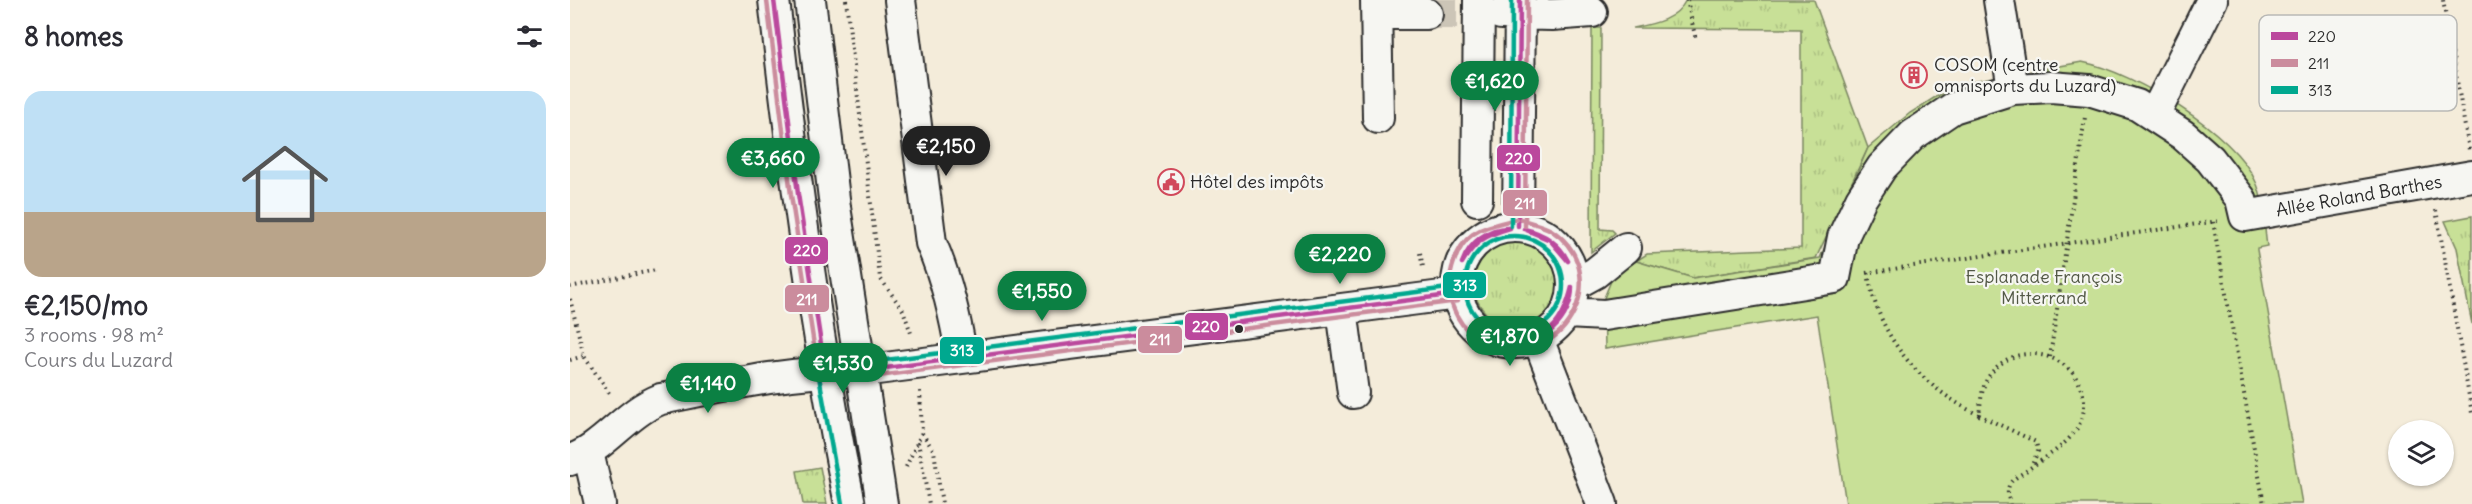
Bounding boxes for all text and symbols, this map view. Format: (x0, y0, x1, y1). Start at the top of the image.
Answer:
legend (2259, 15, 2457, 111)
text: 8 homes (24, 20, 123, 53)
icon: filters (513, 20, 546, 53)
text: 220 (2308, 26, 2336, 46)
place label: COSOM (centre omnisports du Luzard) (1934, 53, 2116, 97)
text: 211 (2308, 53, 2329, 73)
building icon: COSOM (centre omnisports du Luzard) (1899, 60, 1929, 90)
pin: €1,620 (1446, 61, 1544, 112)
text: €1,620 (1465, 68, 1525, 93)
text: 313 (2308, 80, 2332, 100)
pin: €2,150 (897, 126, 995, 177)
icon: home (231, 130, 339, 238)
text: €2,150 (916, 133, 976, 158)
pin: €3,660 (724, 138, 822, 189)
line badge: 220 (1496, 144, 1541, 172)
text: €3,660 (741, 145, 805, 170)
text: 220 (1505, 148, 1533, 168)
public building icon: Hôtel des impôts (1156, 167, 1186, 197)
place label: Hôtel des impôts (1190, 170, 1324, 193)
street label: Allée Roland Barthes (2274, 170, 2444, 221)
line badge: 211 (1502, 189, 1548, 217)
text: 211 (1514, 193, 1536, 213)
pin: €2,220 (1291, 234, 1389, 285)
line badge: 220 (784, 236, 829, 265)
text: 220 (793, 240, 821, 260)
text: €2,220 (1308, 241, 1372, 266)
park label: Esplanade François Mitterrand (1965, 265, 2123, 309)
pin: €1,550 (993, 271, 1091, 322)
line badge: 313 (1442, 271, 1487, 299)
text: 313 (1453, 275, 1477, 295)
text: €1,550 (1012, 278, 1072, 303)
line badge: 211 (784, 284, 830, 313)
text: €2,150/mo (24, 289, 148, 322)
text: 211 (796, 289, 818, 309)
line badge: 220 (1184, 312, 1229, 341)
text: 220 (1192, 316, 1220, 336)
pin: €1,870 (1461, 316, 1559, 367)
text: 3 rooms · 98 m² (24, 322, 164, 347)
unlabelled marker (1233, 323, 1245, 335)
text: €1,870 (1480, 323, 1540, 348)
line badge: 211 (1137, 325, 1183, 354)
text: 211 (1149, 329, 1171, 349)
line badge: 313 (939, 336, 985, 365)
text: 313 (950, 340, 974, 360)
pin: €1,530 (794, 343, 892, 394)
text: Cours du Luzard (24, 347, 173, 372)
text: €1,530 (813, 350, 873, 375)
pin: €1,140 (659, 363, 757, 414)
text: €1,140 (680, 370, 736, 395)
map controls (2388, 420, 2454, 486)
button: layers (2388, 420, 2454, 486)

